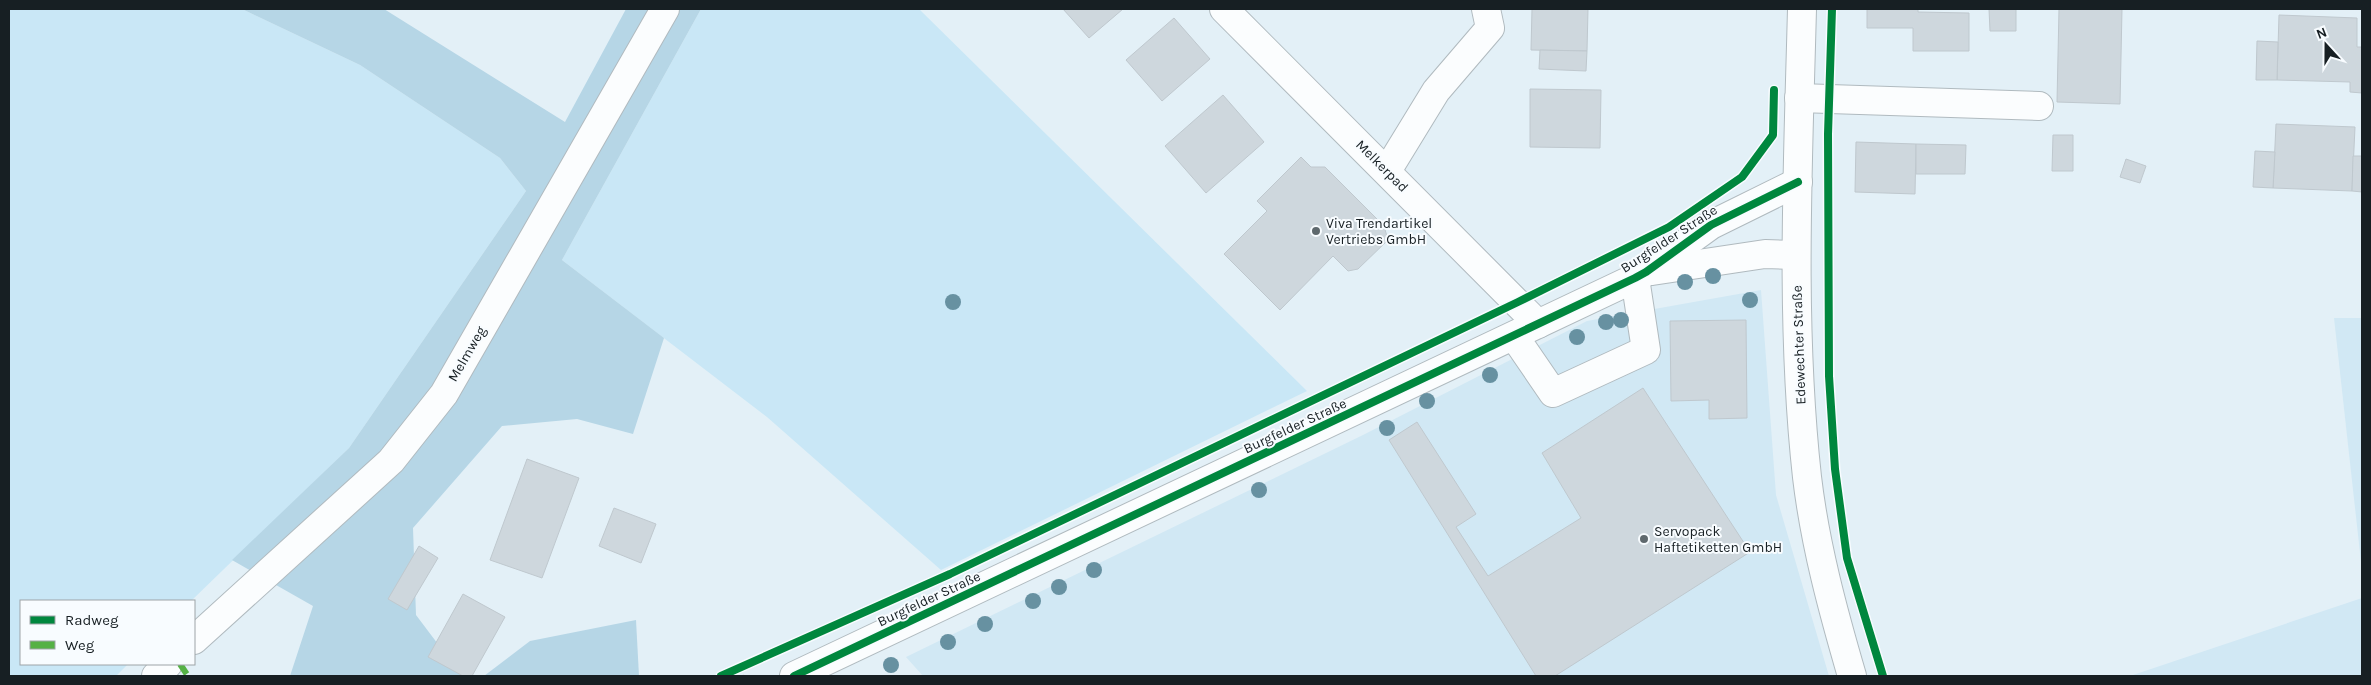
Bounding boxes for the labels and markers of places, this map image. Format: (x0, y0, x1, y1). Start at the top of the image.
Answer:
place label: Viva Trendartikel Vertriebs GmbH (1326, 215, 1432, 248)
marker: Viva Trendartikel Vertriebs GmbH (1310, 225, 1322, 237)
place label: Servopack Haftetiketten GmbH (1654, 523, 1782, 556)
marker: Servopack Haftetiketten GmbH (1638, 533, 1650, 545)

